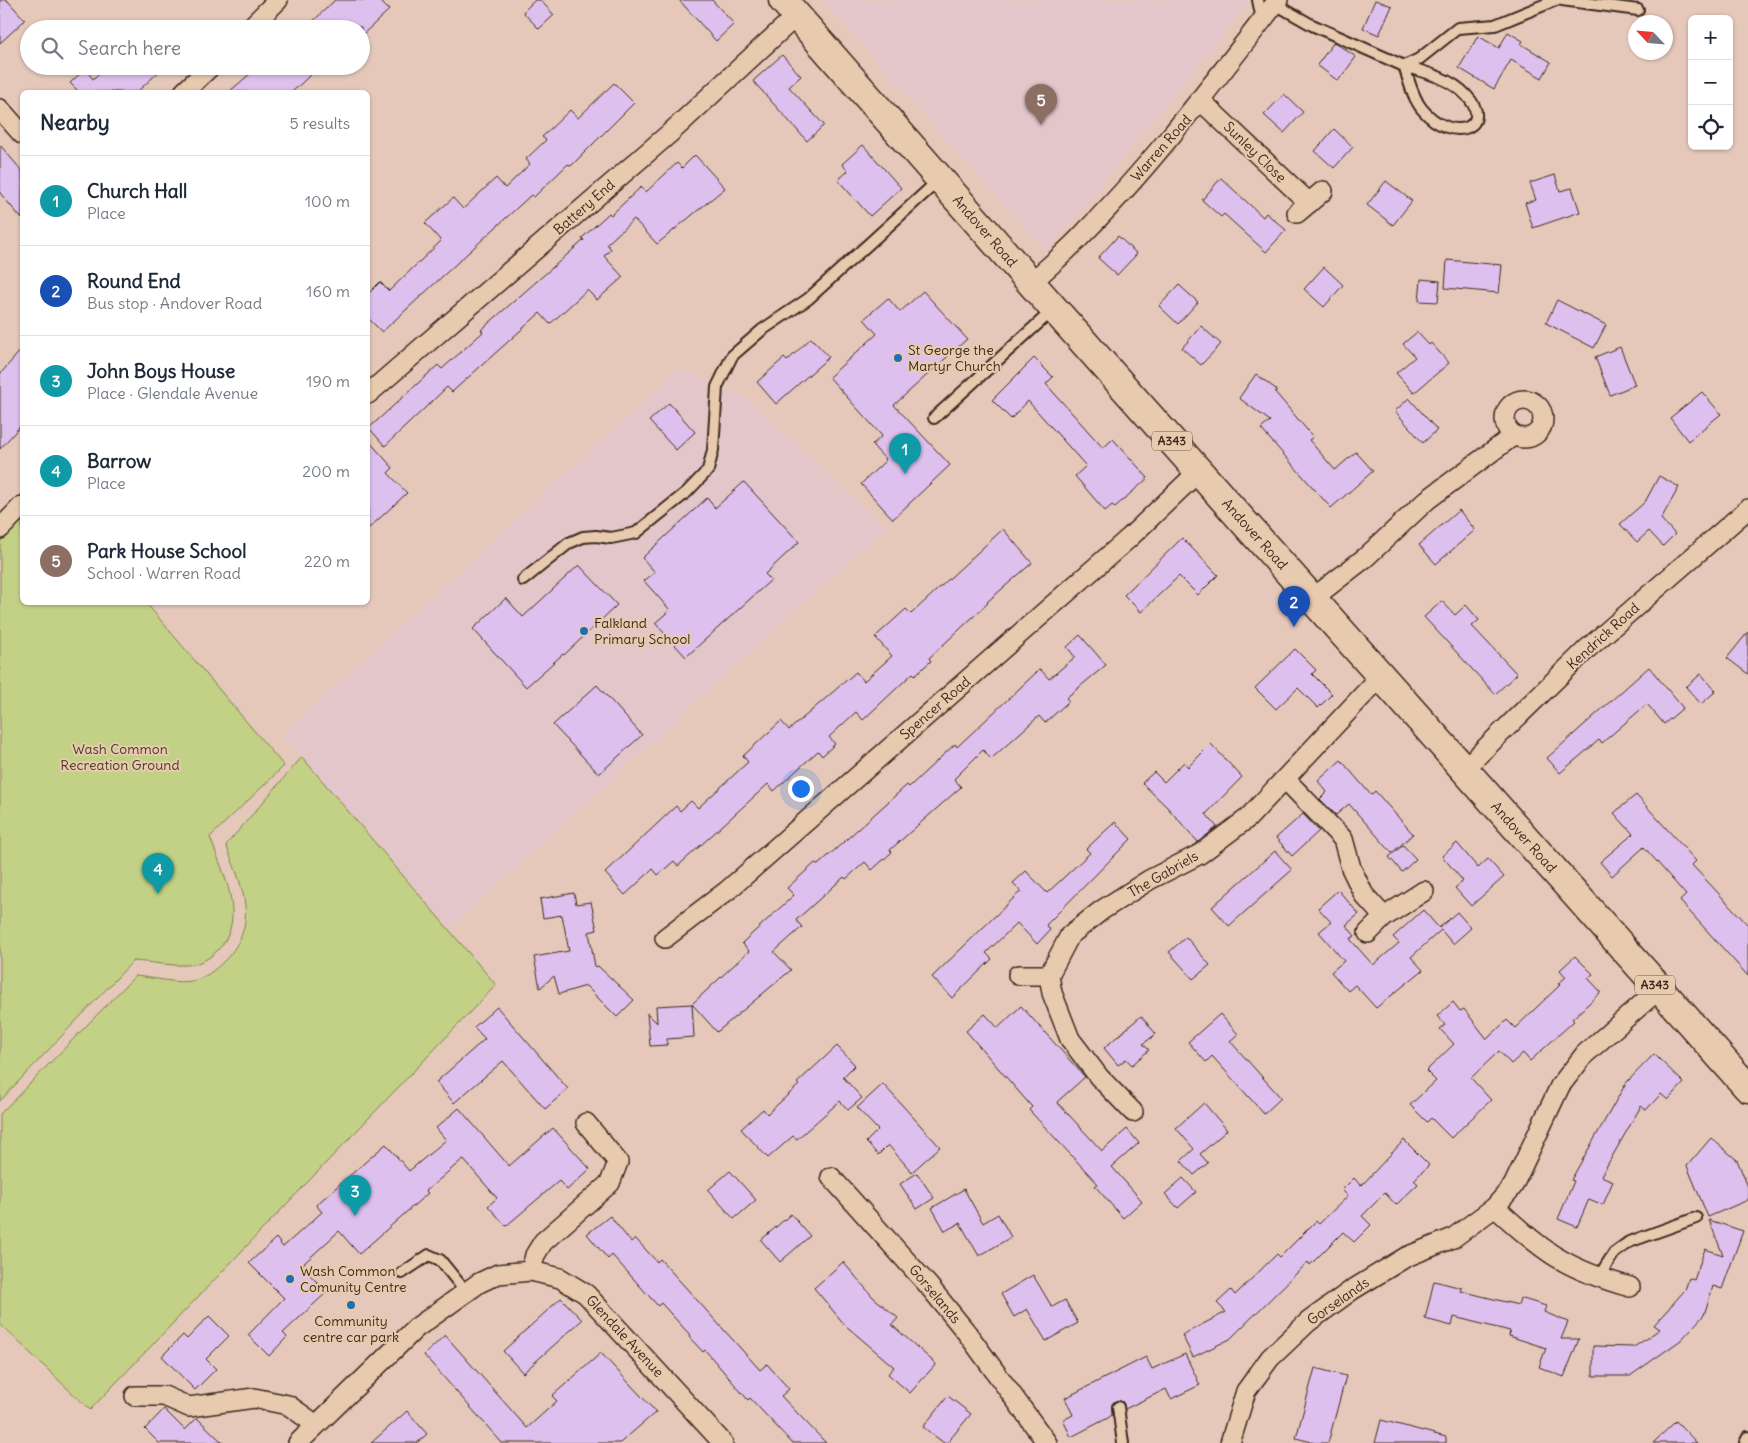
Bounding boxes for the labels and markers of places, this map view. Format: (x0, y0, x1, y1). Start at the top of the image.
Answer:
pin: 5 (1025, 84, 1057, 125)
place label: St George the Martyr Church (908, 341, 1001, 375)
marker: St George the Martyr Church (892, 352, 904, 364)
pin: 1 (889, 433, 921, 474)
pin: 2 (1278, 586, 1310, 627)
place label: Falkland Primary School (594, 614, 690, 648)
marker: Falkland Primary School (578, 625, 590, 637)
pin: 4 (142, 853, 174, 894)
pin: 3 (339, 1175, 371, 1216)
place label: Wash Common Comunity Centre (300, 1262, 407, 1296)
marker: Wash Common Comunity Centre (284, 1273, 296, 1285)
marker: Community centre car park (345, 1299, 357, 1311)
place label: Community centre car park (303, 1312, 399, 1346)

